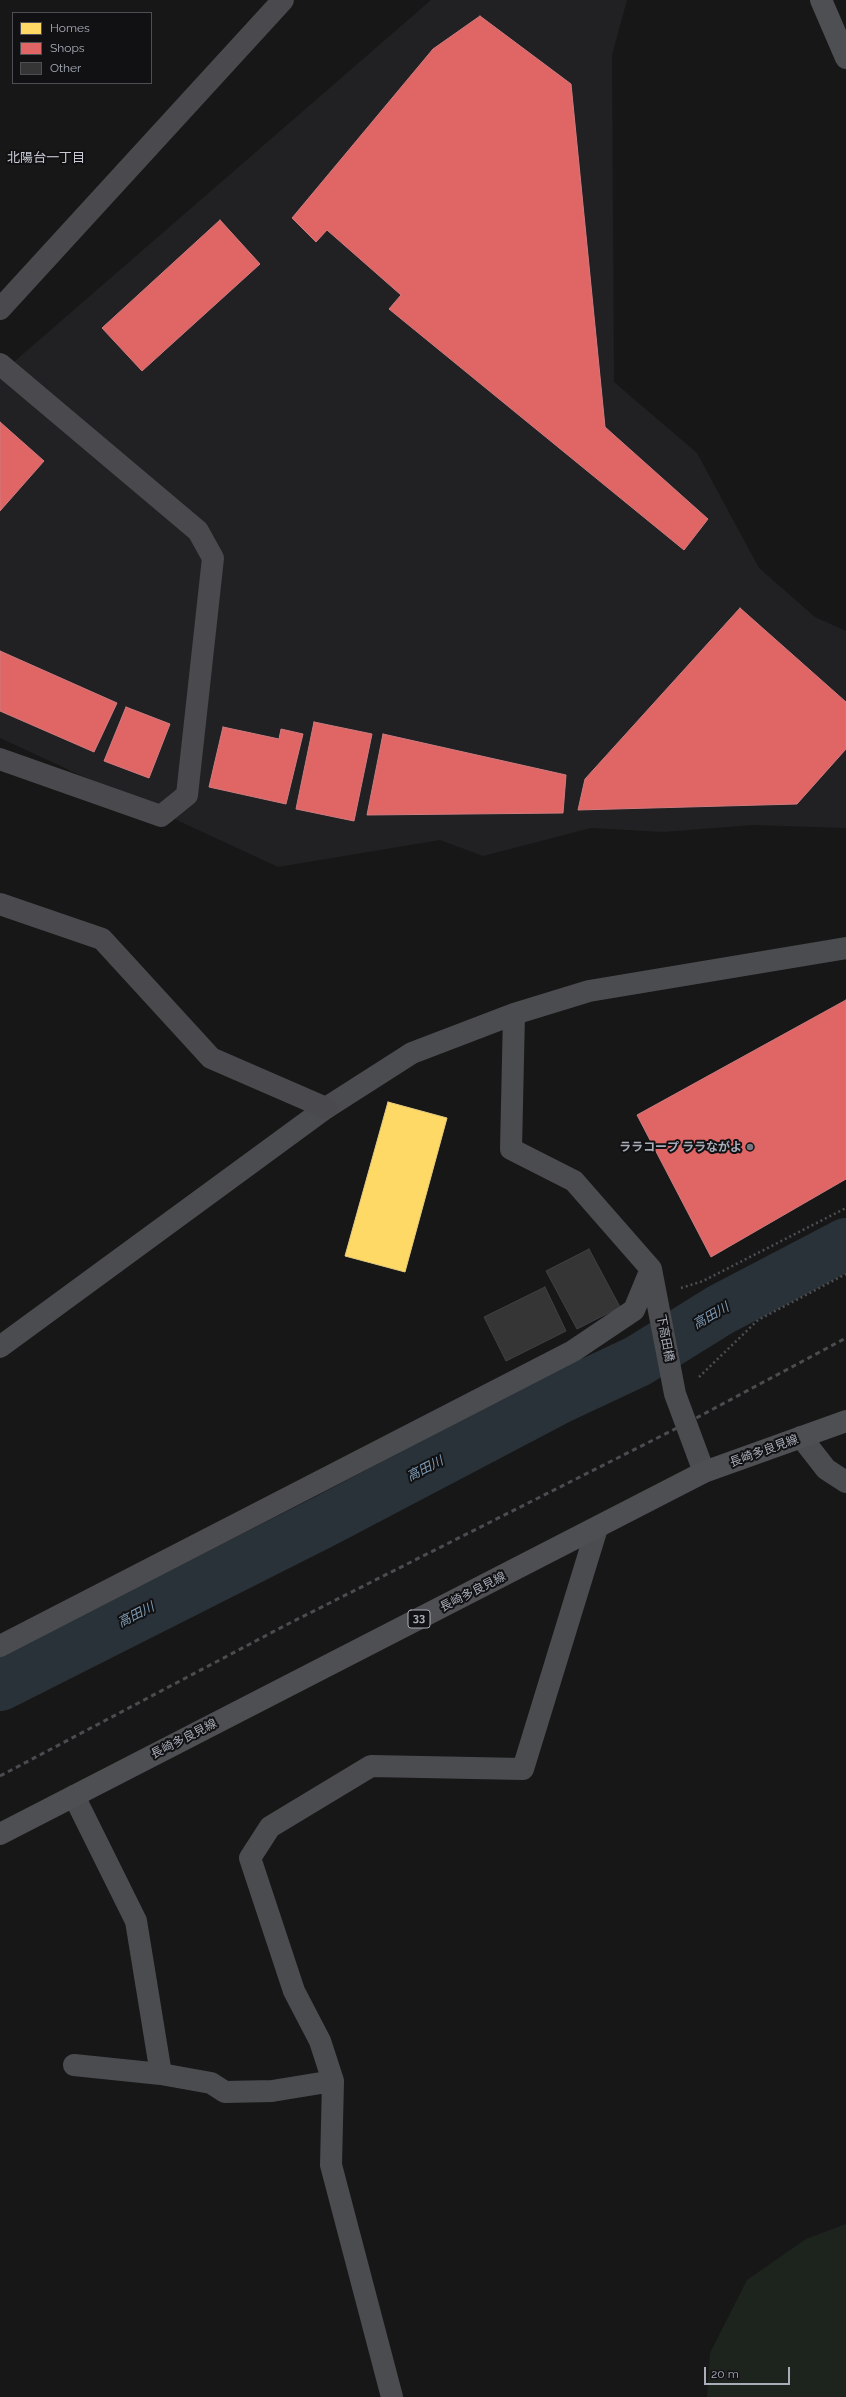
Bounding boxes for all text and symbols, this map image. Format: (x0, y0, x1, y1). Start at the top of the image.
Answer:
legend (12, 12, 152, 84)
text: Homes (50, 21, 90, 35)
text: Shops (50, 41, 85, 55)
text: Other (50, 61, 81, 75)
district label: 北陽台一丁目 (7, 150, 85, 166)
place label: ララコープ ララながよ (619, 1140, 742, 1154)
marker: ララコープ ララながよ (745, 1142, 755, 1152)
water label: 高田川 (690, 1299, 732, 1333)
street label: 下高田橋 (653, 1313, 677, 1363)
street label: 長崎多良見線 (728, 1432, 800, 1470)
water label: 高田川 (404, 1453, 446, 1485)
street label: 長崎多良見線 (438, 1569, 508, 1615)
water label: 高田川 (115, 1599, 157, 1631)
road number: 33 (408, 1610, 430, 1628)
street label: 長崎多良見線 (149, 1716, 219, 1762)
scale bar (706, 2359, 792, 2385)
text: 20 m (711, 2367, 739, 2381)

